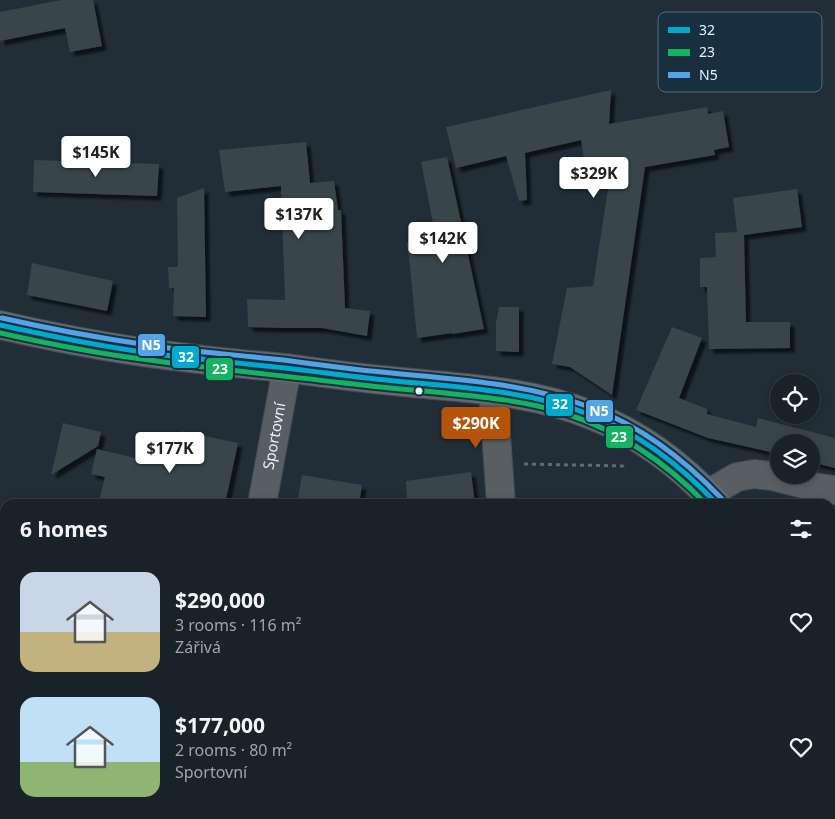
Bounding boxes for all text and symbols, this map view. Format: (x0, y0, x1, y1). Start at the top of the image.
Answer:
legend (658, 12, 822, 92)
text: 32 (699, 20, 715, 39)
text: 23 (699, 42, 715, 61)
text: N5 (699, 65, 718, 84)
pin: $145K (61, 136, 131, 178)
text: $145K (72, 141, 120, 163)
pin: $329K (559, 156, 629, 199)
text: $329K (570, 162, 618, 184)
pin: $137K (264, 198, 334, 240)
text: $137K (275, 203, 323, 225)
pin: $142K (408, 222, 478, 264)
text: $142K (419, 227, 467, 249)
line badge: N5 (137, 333, 166, 357)
text: N5 (141, 335, 161, 354)
line badge: 32 (171, 345, 200, 369)
text: 32 (178, 347, 194, 366)
line badge: 23 (205, 357, 234, 381)
text: 23 (212, 359, 228, 378)
map controls (770, 374, 820, 484)
button: locate (770, 374, 820, 424)
unlabelled marker (414, 386, 424, 396)
line badge: 32 (545, 393, 574, 417)
text: 32 (552, 394, 568, 413)
line badge: N5 (585, 399, 614, 423)
street label: Sportovní (258, 400, 290, 471)
text: N5 (589, 401, 609, 420)
pin: $290K (441, 406, 511, 449)
text: $290K (452, 412, 500, 434)
line badge: 23 (605, 425, 634, 449)
text: 23 (611, 427, 627, 446)
pin: $177K (135, 432, 205, 474)
button: layers (770, 434, 820, 484)
text: $177K (146, 437, 194, 459)
text: 6 homes (20, 515, 108, 543)
icon: filters (787, 515, 815, 543)
text: $290,000 (175, 586, 265, 614)
icon: home (60, 592, 120, 652)
icon: heart (787, 608, 815, 636)
text: 3 rooms · 116 m² (175, 614, 301, 636)
text: Zářivá (175, 636, 221, 658)
text: $177,000 (175, 711, 265, 739)
icon: home (60, 717, 120, 777)
icon: heart (787, 733, 815, 761)
text: 2 rooms · 80 m² (175, 739, 292, 761)
text: Sportovní (175, 761, 247, 783)

